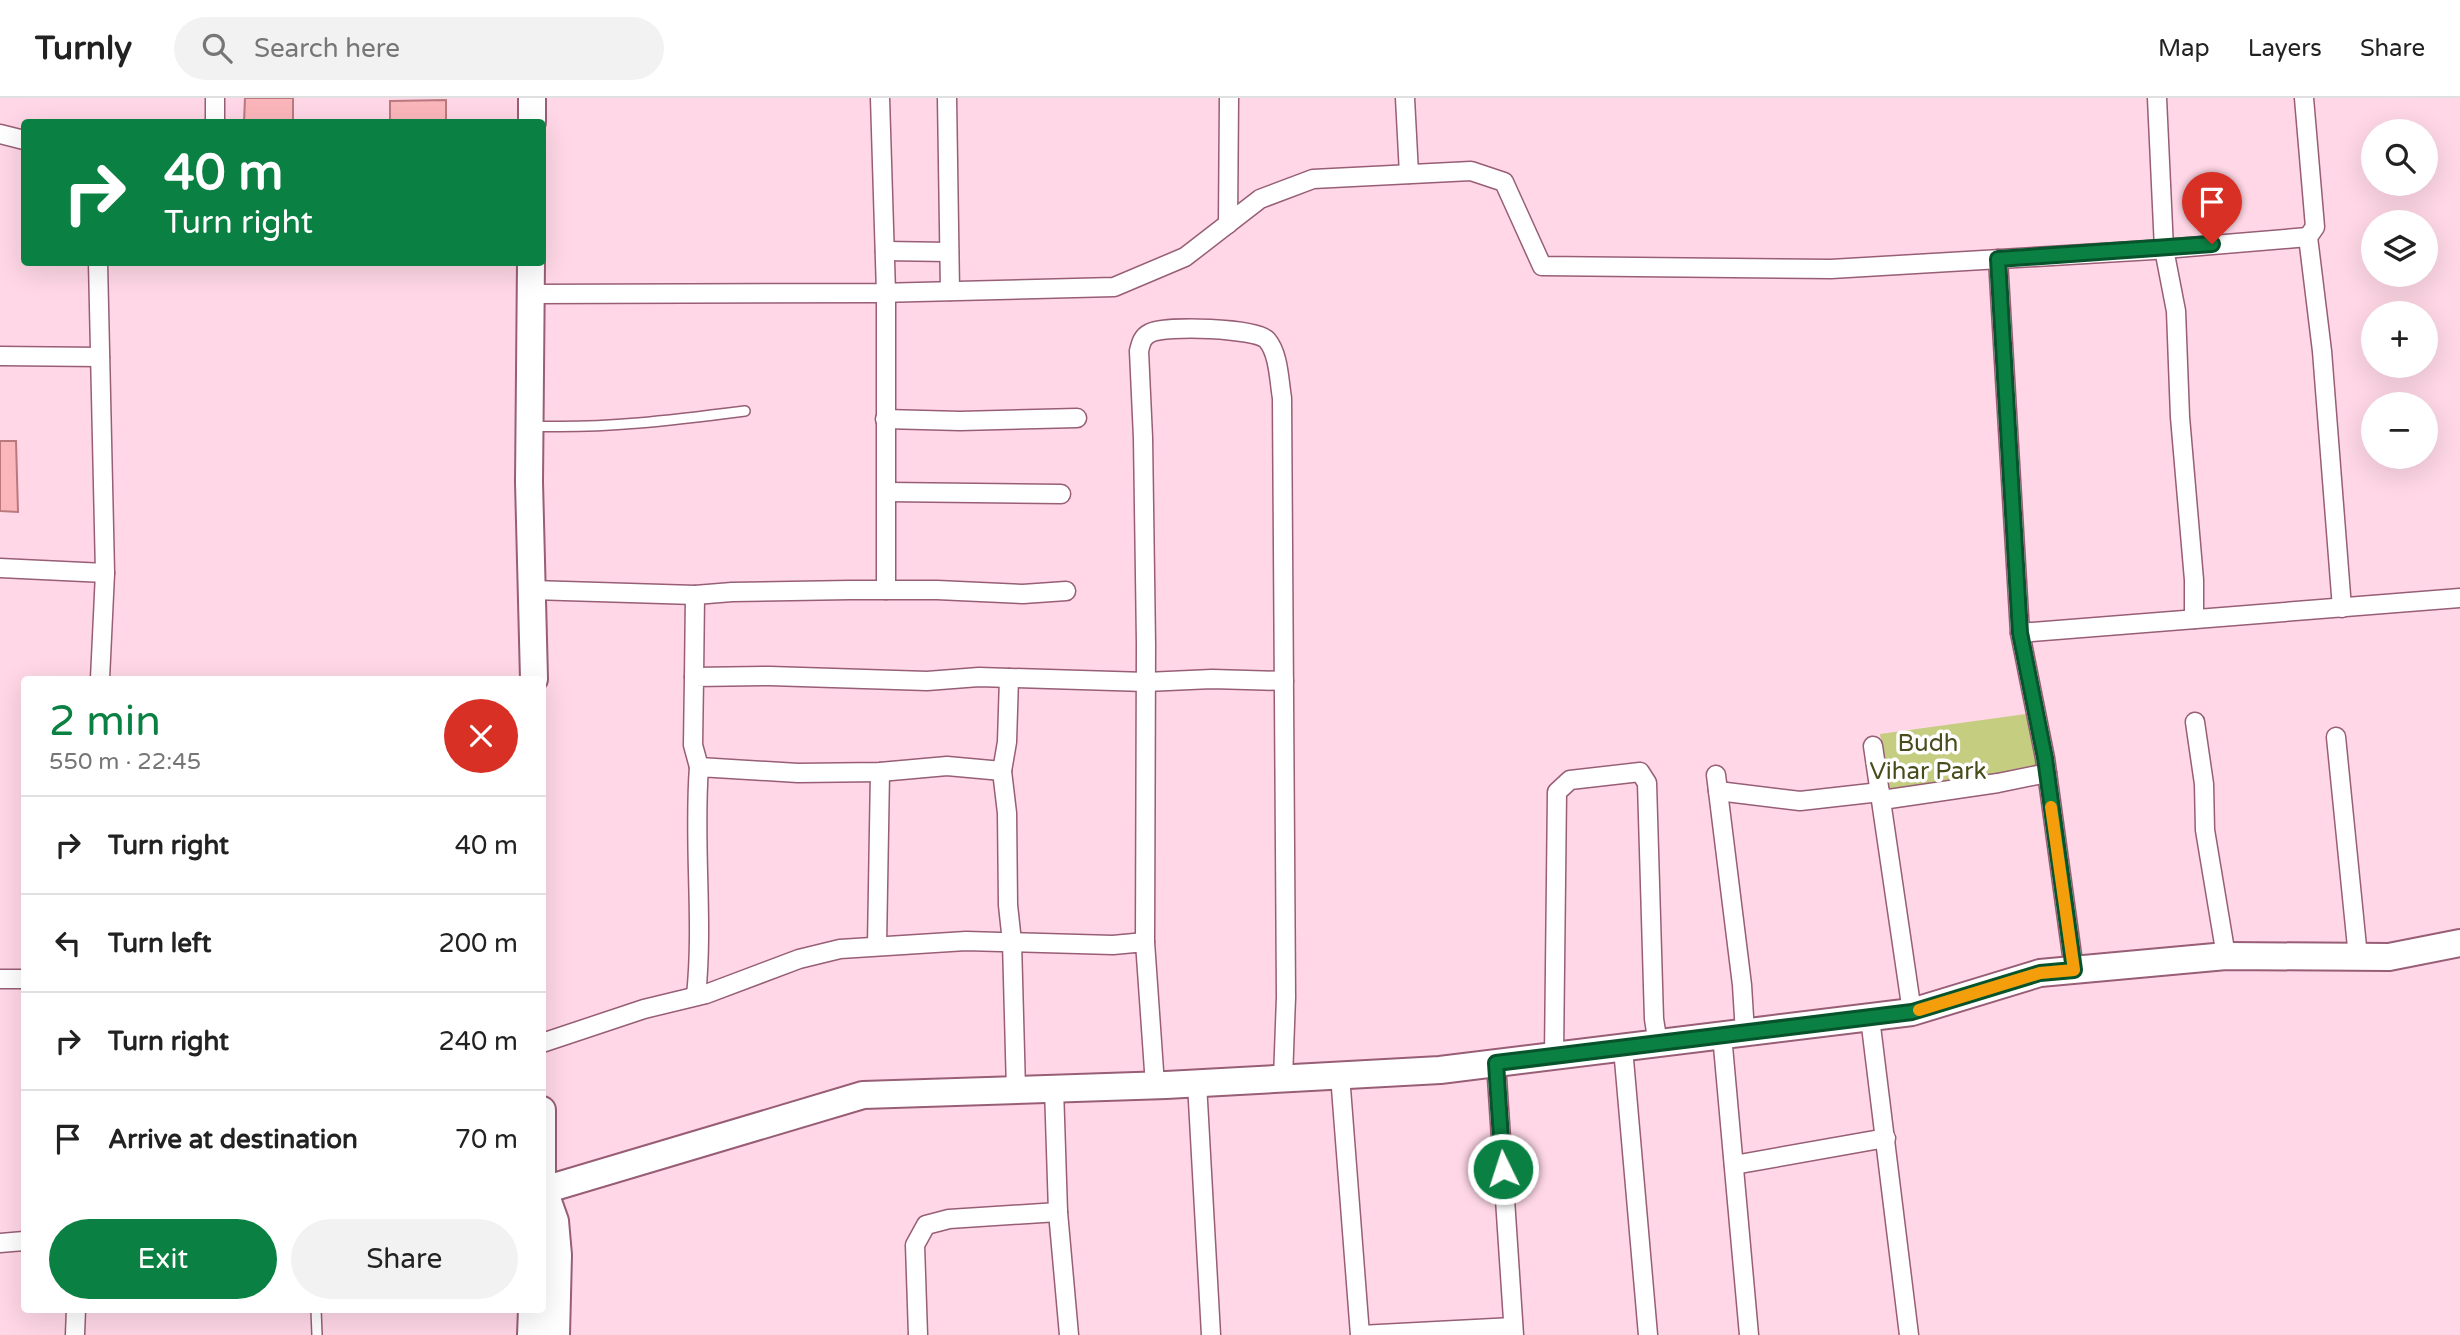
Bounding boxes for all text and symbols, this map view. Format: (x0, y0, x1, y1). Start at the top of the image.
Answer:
search box (174, 17, 664, 80)
text: Turnly (35, 29, 132, 68)
icon: search (198, 29, 236, 67)
text: Search here (254, 33, 400, 64)
text: Map (2158, 34, 2210, 63)
text: Layers (2248, 34, 2322, 63)
text: Share (2360, 34, 2425, 63)
map controls (2361, 119, 2438, 469)
button: search (2361, 119, 2438, 196)
text: 40 m (164, 144, 283, 203)
icon: right (49, 147, 140, 238)
pin (2182, 172, 2242, 244)
icon: arrive (2193, 183, 2231, 221)
text: Turn right (164, 204, 313, 242)
button: layers (2361, 210, 2438, 287)
button: + (2361, 301, 2438, 378)
button: − (2361, 392, 2438, 469)
text: 2 min (49, 696, 161, 747)
button: close (444, 699, 518, 773)
park label: Budh Vihar Park (1869, 729, 1987, 786)
text: 550 m · 22:45 (49, 748, 201, 776)
icon: right (49, 826, 87, 864)
text: Turn right (108, 830, 229, 861)
text: 40 m (455, 830, 518, 861)
icon: left (49, 924, 87, 962)
text: Turn left (108, 928, 211, 959)
text: 200 m (438, 928, 518, 959)
icon: right (49, 1022, 87, 1060)
text: Turn right (108, 1026, 229, 1057)
text: 240 m (438, 1026, 518, 1057)
icon: arrive (49, 1120, 87, 1158)
text: Arrive at destination (108, 1124, 358, 1155)
text: 70 m (455, 1124, 518, 1155)
position arrow (1466, 1132, 1540, 1206)
button: Exit (49, 1219, 277, 1299)
button: Share (291, 1219, 518, 1299)

